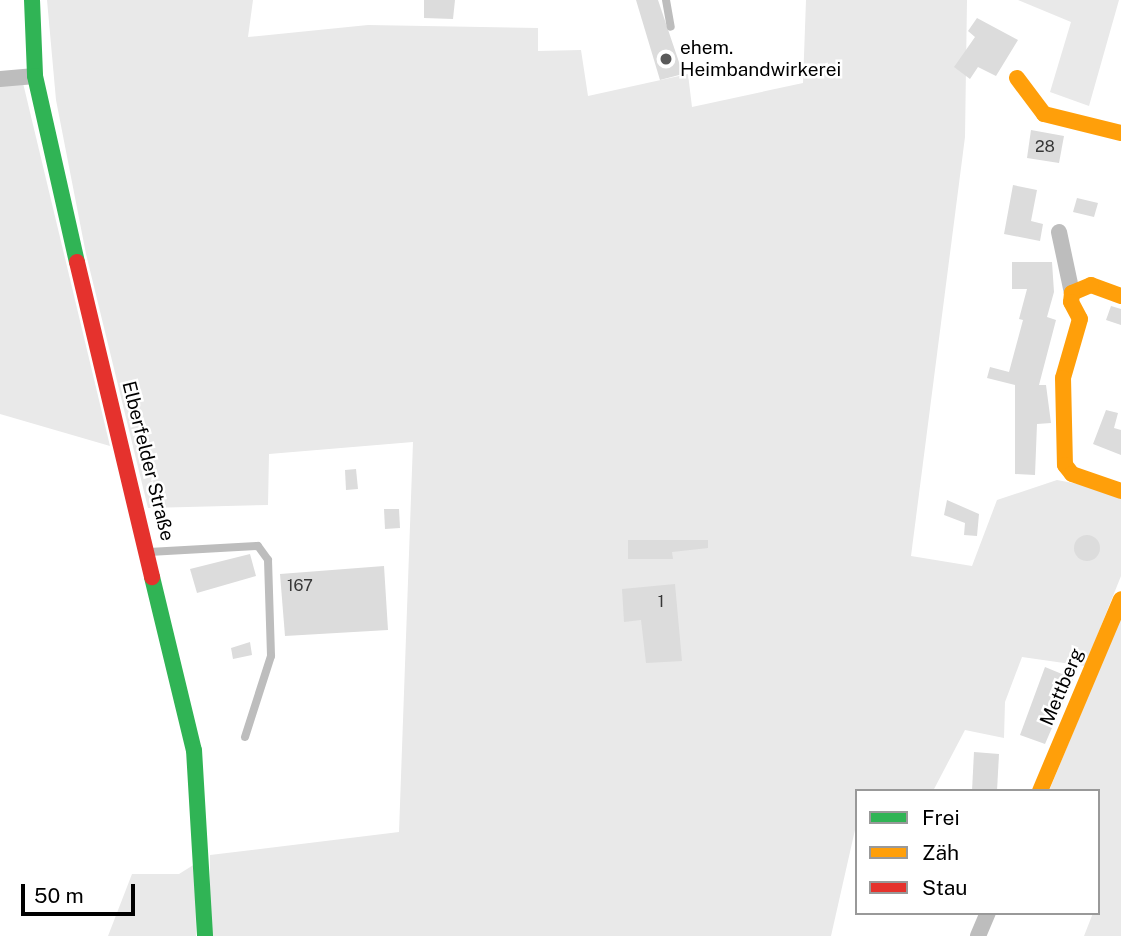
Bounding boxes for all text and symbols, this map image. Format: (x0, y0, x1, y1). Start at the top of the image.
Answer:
place label: ehem. Heimbandwirkerei (680, 37, 841, 81)
marker: ehem. Heimbandwirkerei (658, 51, 674, 67)
house number: 28 (1035, 137, 1055, 157)
street label: Elberfelder Straße (117, 379, 179, 543)
house number: 167 (287, 576, 313, 596)
house number: 1 (658, 592, 664, 612)
street label: Mettberg (1036, 645, 1088, 729)
legend (855, 789, 1100, 915)
text: Frei (922, 805, 960, 830)
text: Zäh (922, 840, 959, 865)
scale bar (24, 870, 138, 914)
text: Stau (922, 875, 968, 900)
text: 50 m (34, 883, 84, 908)

